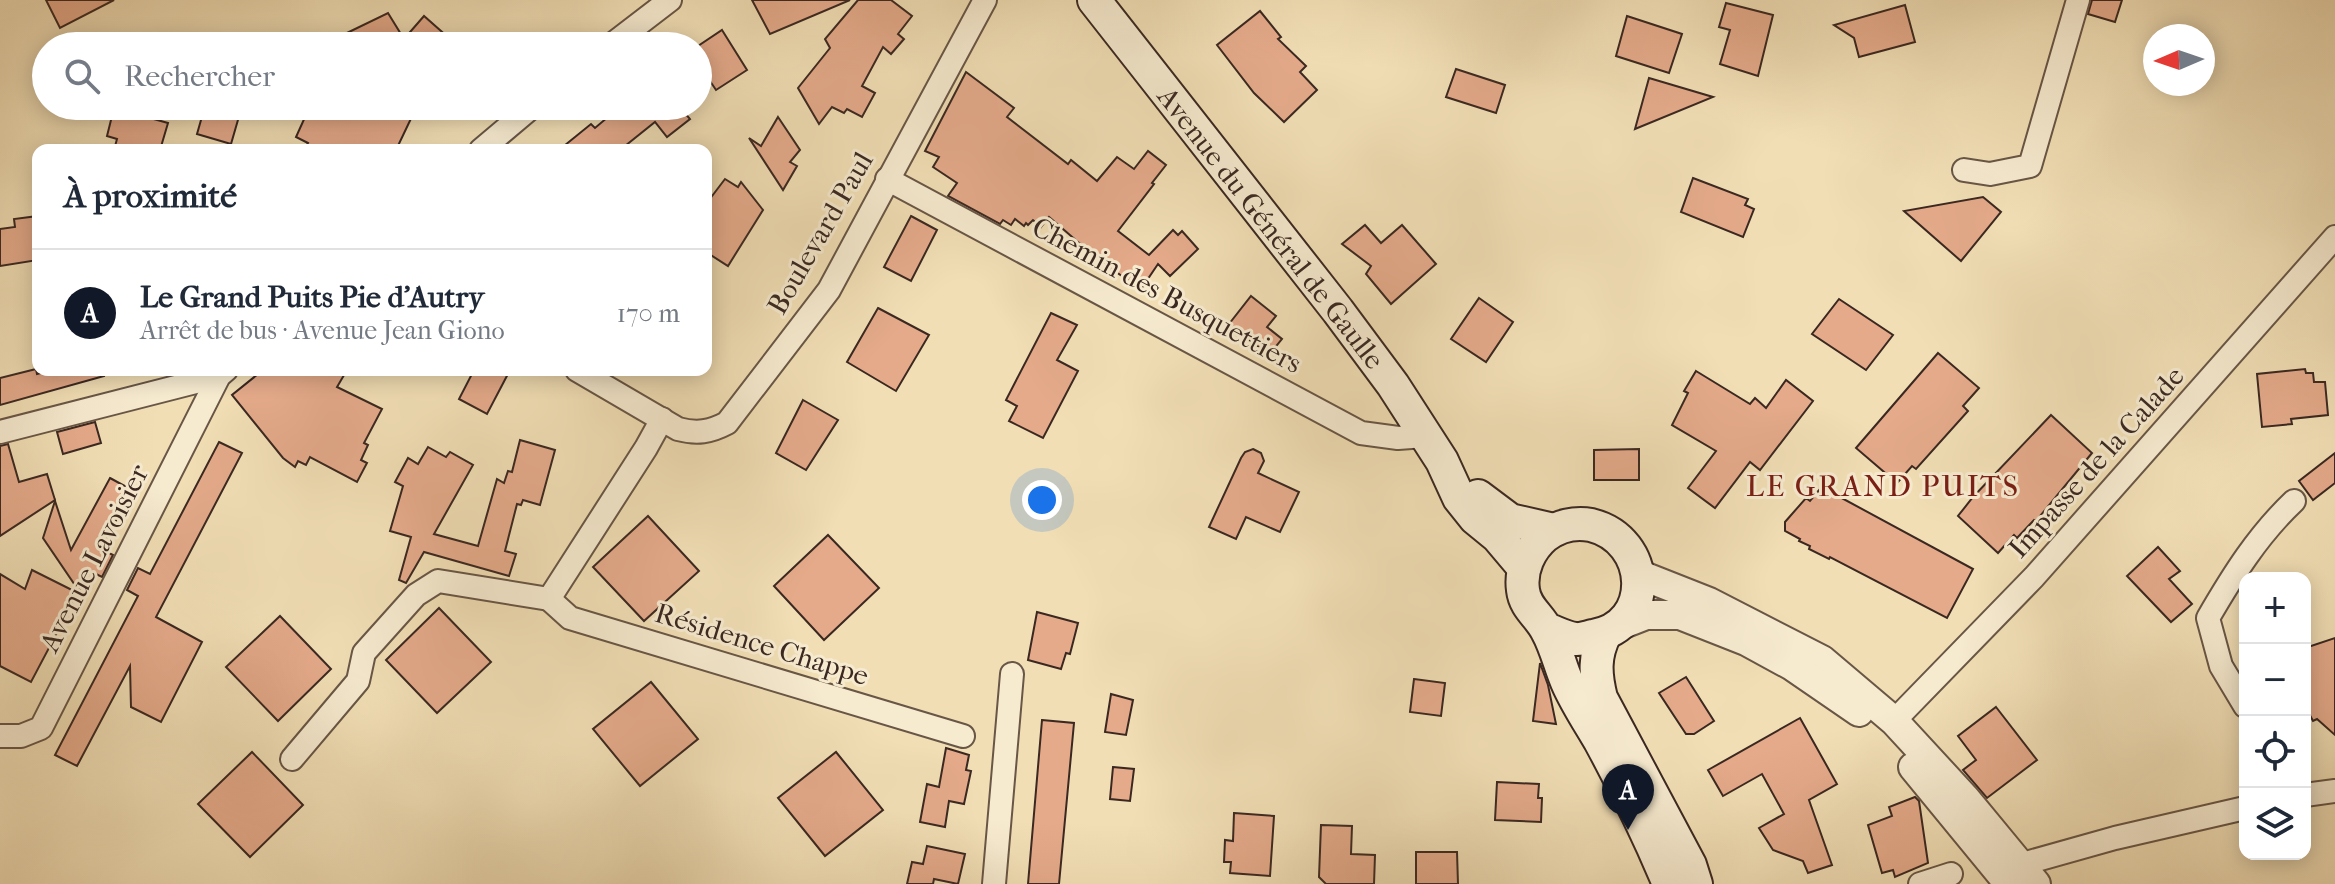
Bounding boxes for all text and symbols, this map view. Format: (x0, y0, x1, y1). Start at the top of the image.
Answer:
north arrow (2143, 24, 2215, 96)
search box (32, 32, 712, 120)
icon: search (60, 54, 104, 98)
text: Rechercher (124, 59, 275, 94)
street label: Avenue du Général de Gaulle (1150, 80, 1391, 376)
street label: Boulevard Paul (760, 146, 880, 320)
text: À proximité (64, 176, 237, 216)
street label: Chemin des Busquettiers (1027, 210, 1307, 380)
text: Le Grand Puits Pie d'Autry (140, 280, 484, 315)
text: A (82, 298, 98, 329)
text: 170 m (617, 298, 680, 329)
text: Arrêt de bus · Avenue Jean Giono (140, 315, 505, 346)
street label: Impasse de la Calade (2001, 359, 2191, 565)
street label: Avenue Lavoisier (32, 459, 155, 658)
district label: LE GRAND PUITS (1746, 469, 2020, 504)
your location (1022, 480, 1062, 520)
map controls (2239, 572, 2311, 860)
button: + (2239, 572, 2311, 644)
street label: Résidence Chappe (651, 596, 873, 692)
button: − (2239, 644, 2311, 716)
button: locate (2239, 716, 2311, 788)
pin: A (1602, 764, 1654, 830)
button: layers (2239, 788, 2311, 860)

